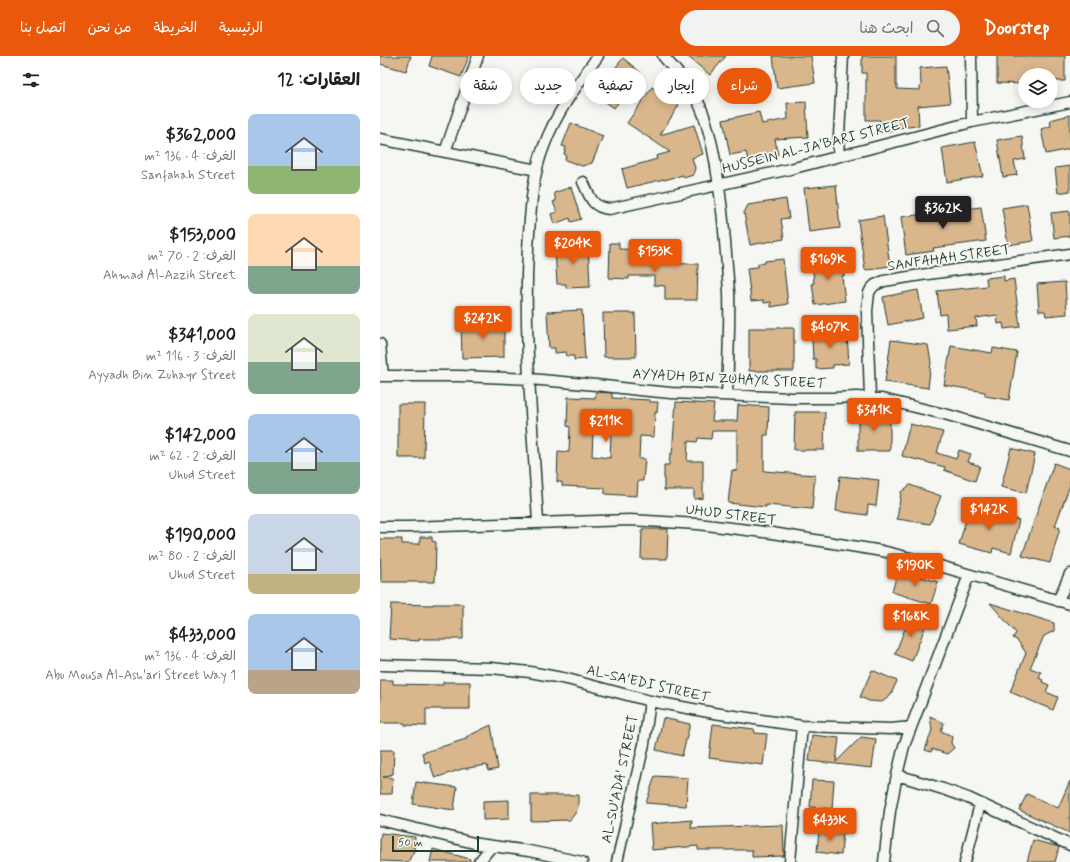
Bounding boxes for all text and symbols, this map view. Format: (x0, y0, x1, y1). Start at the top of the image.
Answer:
search box (680, 10, 960, 46)
text: Doorstep (984, 16, 1050, 41)
icon: search (924, 17, 946, 39)
text: اتصل بنا (20, 19, 66, 37)
text: من نحن (88, 19, 131, 37)
text: الخريطة (153, 19, 197, 37)
text: الرئيسية (219, 19, 263, 37)
text: ابحث هنا (859, 19, 914, 39)
chip: شقة (460, 68, 512, 104)
chip: جديد (520, 68, 576, 104)
chip: تصفية (584, 68, 646, 104)
chip: إيجار (654, 68, 709, 104)
chip: شراء (717, 68, 772, 104)
map controls (1018, 68, 1058, 108)
button: layers (1018, 68, 1058, 108)
icon: filters (20, 69, 42, 91)
text: العقارات: 12 (277, 69, 360, 91)
street label: HUSSEIN AL-JA'BARI STREET (720, 114, 912, 178)
text: $362,000 (166, 124, 236, 146)
icon: home (280, 130, 328, 178)
text: الغرف: 4 · 136 m² (144, 148, 236, 165)
text: Sanfahah Street (141, 167, 236, 184)
pin: $362K (915, 196, 971, 230)
text: $362K (924, 200, 962, 217)
text: $153,000 (169, 224, 236, 246)
icon: home (280, 230, 328, 278)
pin: $204K (545, 231, 601, 265)
text: $204K (554, 235, 592, 252)
pin: $153K (627, 239, 683, 273)
street label: SANFAHAH STREET (886, 240, 1012, 276)
text: $153K (638, 243, 672, 260)
pin: $169K (800, 247, 856, 281)
text: الغرف: 2 · 70 m² (148, 248, 236, 265)
text: $169K (810, 251, 846, 268)
text: Ahmad Al-Azzih Street (103, 267, 236, 284)
pin: $242K (455, 306, 511, 340)
text: $242K (464, 310, 502, 327)
pin: $407K (802, 315, 858, 349)
text: $407K (810, 319, 850, 336)
text: $341,000 (168, 324, 236, 346)
icon: home (280, 330, 328, 378)
text: الغرف: 3 · 116 m² (146, 348, 236, 365)
street label: AYYADH BIN ZUHAYR STREET (632, 365, 827, 393)
text: Ayyadh Bin Zuhayr Street (88, 367, 236, 384)
pin: $341K (846, 398, 902, 432)
text: $341K (856, 402, 892, 419)
pin: $211K (578, 409, 634, 443)
text: $211K (589, 413, 623, 430)
text: $142,000 (165, 424, 236, 446)
icon: home (280, 430, 328, 478)
text: الغرف: 2 · 62 m² (150, 448, 236, 465)
text: Uhud Street (169, 467, 236, 484)
pin: $142K (961, 497, 1017, 531)
street label: UHUD STREET (685, 501, 777, 529)
text: $142K (970, 501, 1008, 518)
text: $190,000 (165, 524, 236, 546)
icon: home (280, 530, 328, 578)
text: الغرف: 2 · 80 m² (148, 548, 236, 565)
pin: $190K (887, 553, 943, 587)
text: $190K (896, 557, 934, 574)
text: Uhud Street (169, 567, 236, 584)
pin: $168K (883, 604, 939, 638)
text: $168K (893, 608, 929, 625)
text: $433,000 (169, 624, 236, 646)
icon: home (280, 630, 328, 678)
text: الغرف: 4 · 136 m² (144, 648, 236, 665)
street label: AL-SA'EDI STREET (585, 661, 712, 707)
text: Abu Mousa Al-Ash'ari Street Way 1 (45, 667, 236, 684)
street label: AL-SU'ADA' STREET (598, 713, 642, 845)
pin: $433K (802, 808, 858, 842)
text: $433K (812, 812, 848, 829)
scale bar (392, 834, 479, 853)
text: 50 m (398, 836, 423, 850)

